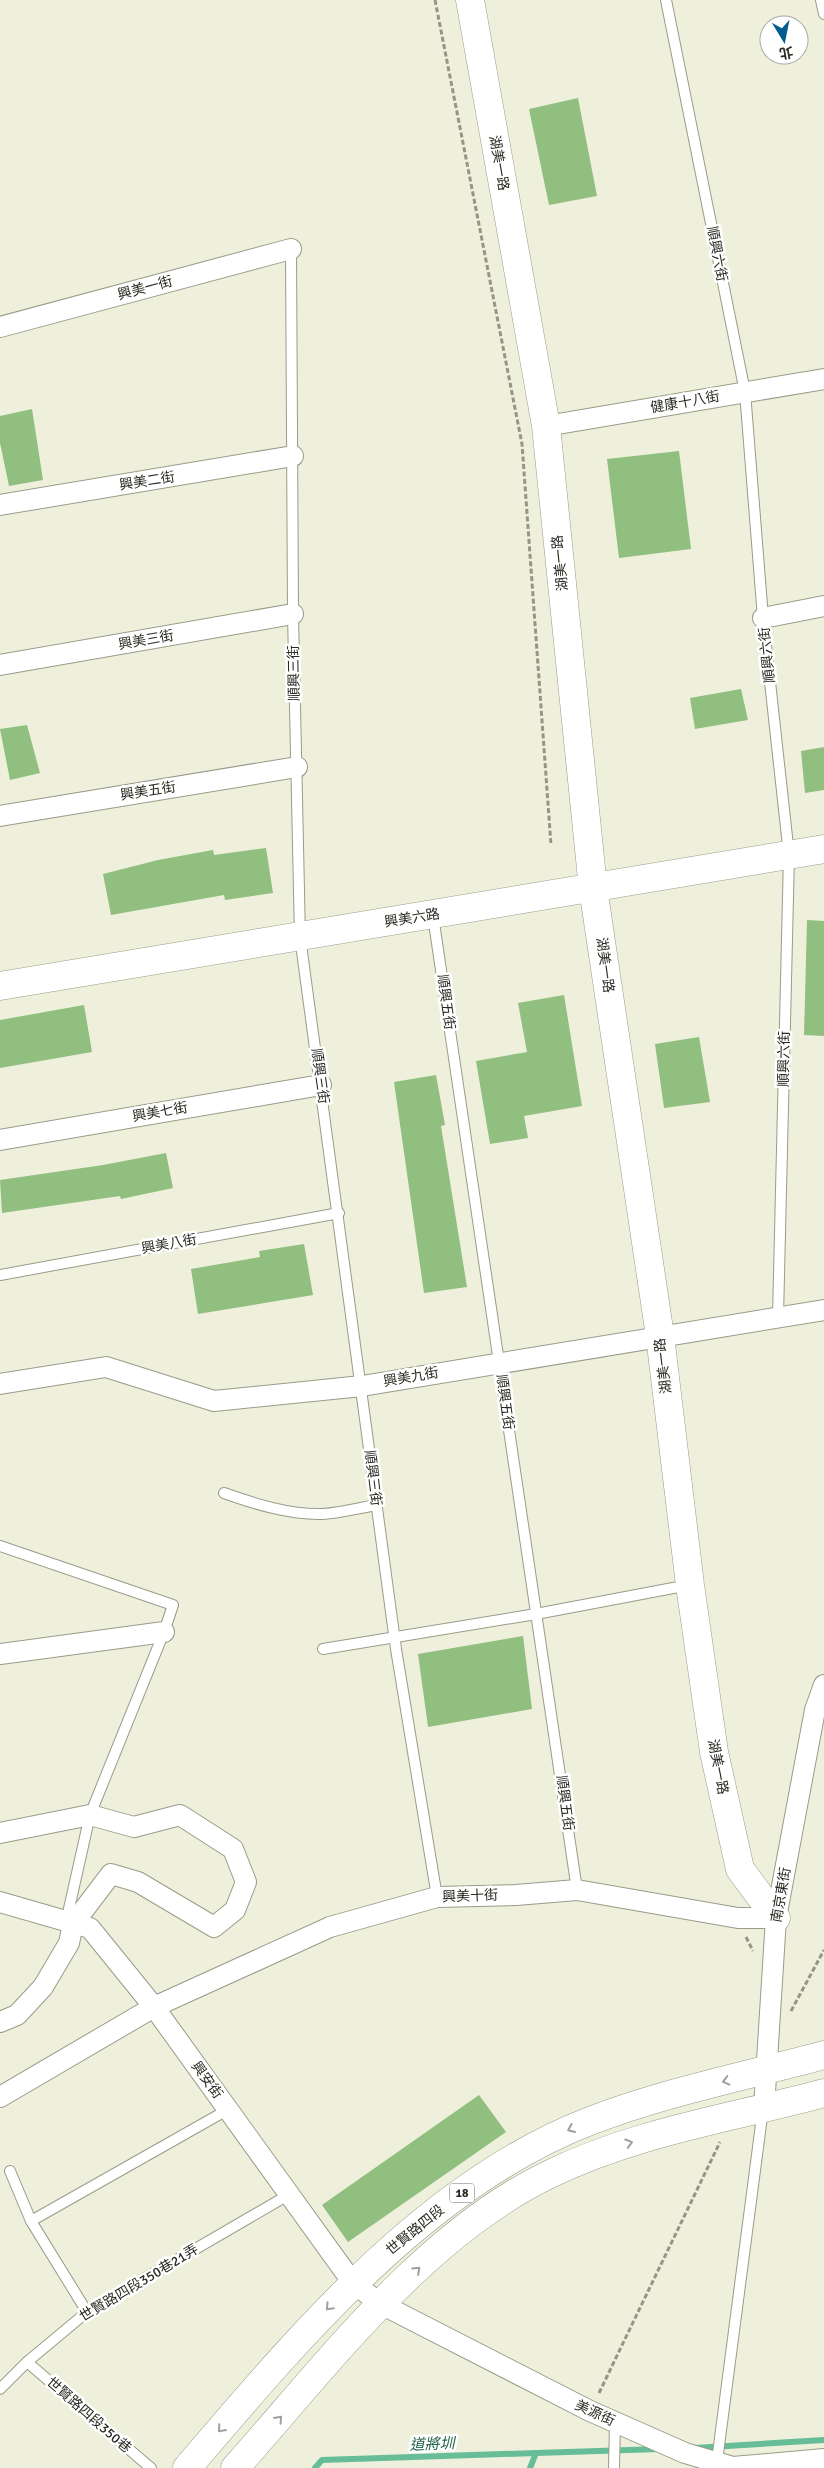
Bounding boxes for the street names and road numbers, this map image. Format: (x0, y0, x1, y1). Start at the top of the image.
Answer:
street label: 湖美一路 (486, 134, 512, 192)
street label: 順興六街 (703, 225, 731, 283)
street label: 興美一街 (116, 273, 174, 303)
street label: 健康十八街 (649, 388, 721, 416)
street label: 興美二街 (118, 468, 176, 494)
street label: 湖美一路 (549, 534, 571, 592)
street label: 順興六街 (756, 626, 778, 684)
street label: 興美三街 (117, 627, 175, 653)
street label: 順興三街 (285, 645, 303, 701)
street label: 興美五街 (119, 778, 177, 804)
street label: 興美六路 (383, 905, 441, 931)
street label: 湖美一路 (593, 936, 617, 994)
street label: 順興五街 (434, 973, 458, 1031)
street label: 順興六街 (775, 1031, 793, 1087)
street label: 順興三街 (308, 1047, 332, 1105)
street label: 興美七街 (131, 1099, 189, 1125)
street label: 興美八街 (140, 1231, 198, 1257)
street label: 湖美一路 (651, 1337, 675, 1395)
street label: 興美九街 (382, 1364, 440, 1390)
street label: 順興五街 (493, 1373, 517, 1431)
street label: 順興三街 (361, 1449, 385, 1507)
street label: 湖美一路 (704, 1738, 732, 1796)
street label: 順興五街 (553, 1774, 577, 1832)
street label: 南京東街 (768, 1866, 794, 1924)
street label: 興美十街 (442, 1887, 498, 1905)
street label: 興安街 (188, 2058, 226, 2102)
road number: 18 (450, 2184, 474, 2202)
street label: 世賢路四段 (382, 2201, 448, 2259)
street label: 世賢路四段350巷21弄 (76, 2241, 202, 2325)
street label: 世賢路四段350巷 (43, 2374, 135, 2456)
street label: 美源街 (572, 2396, 618, 2430)

